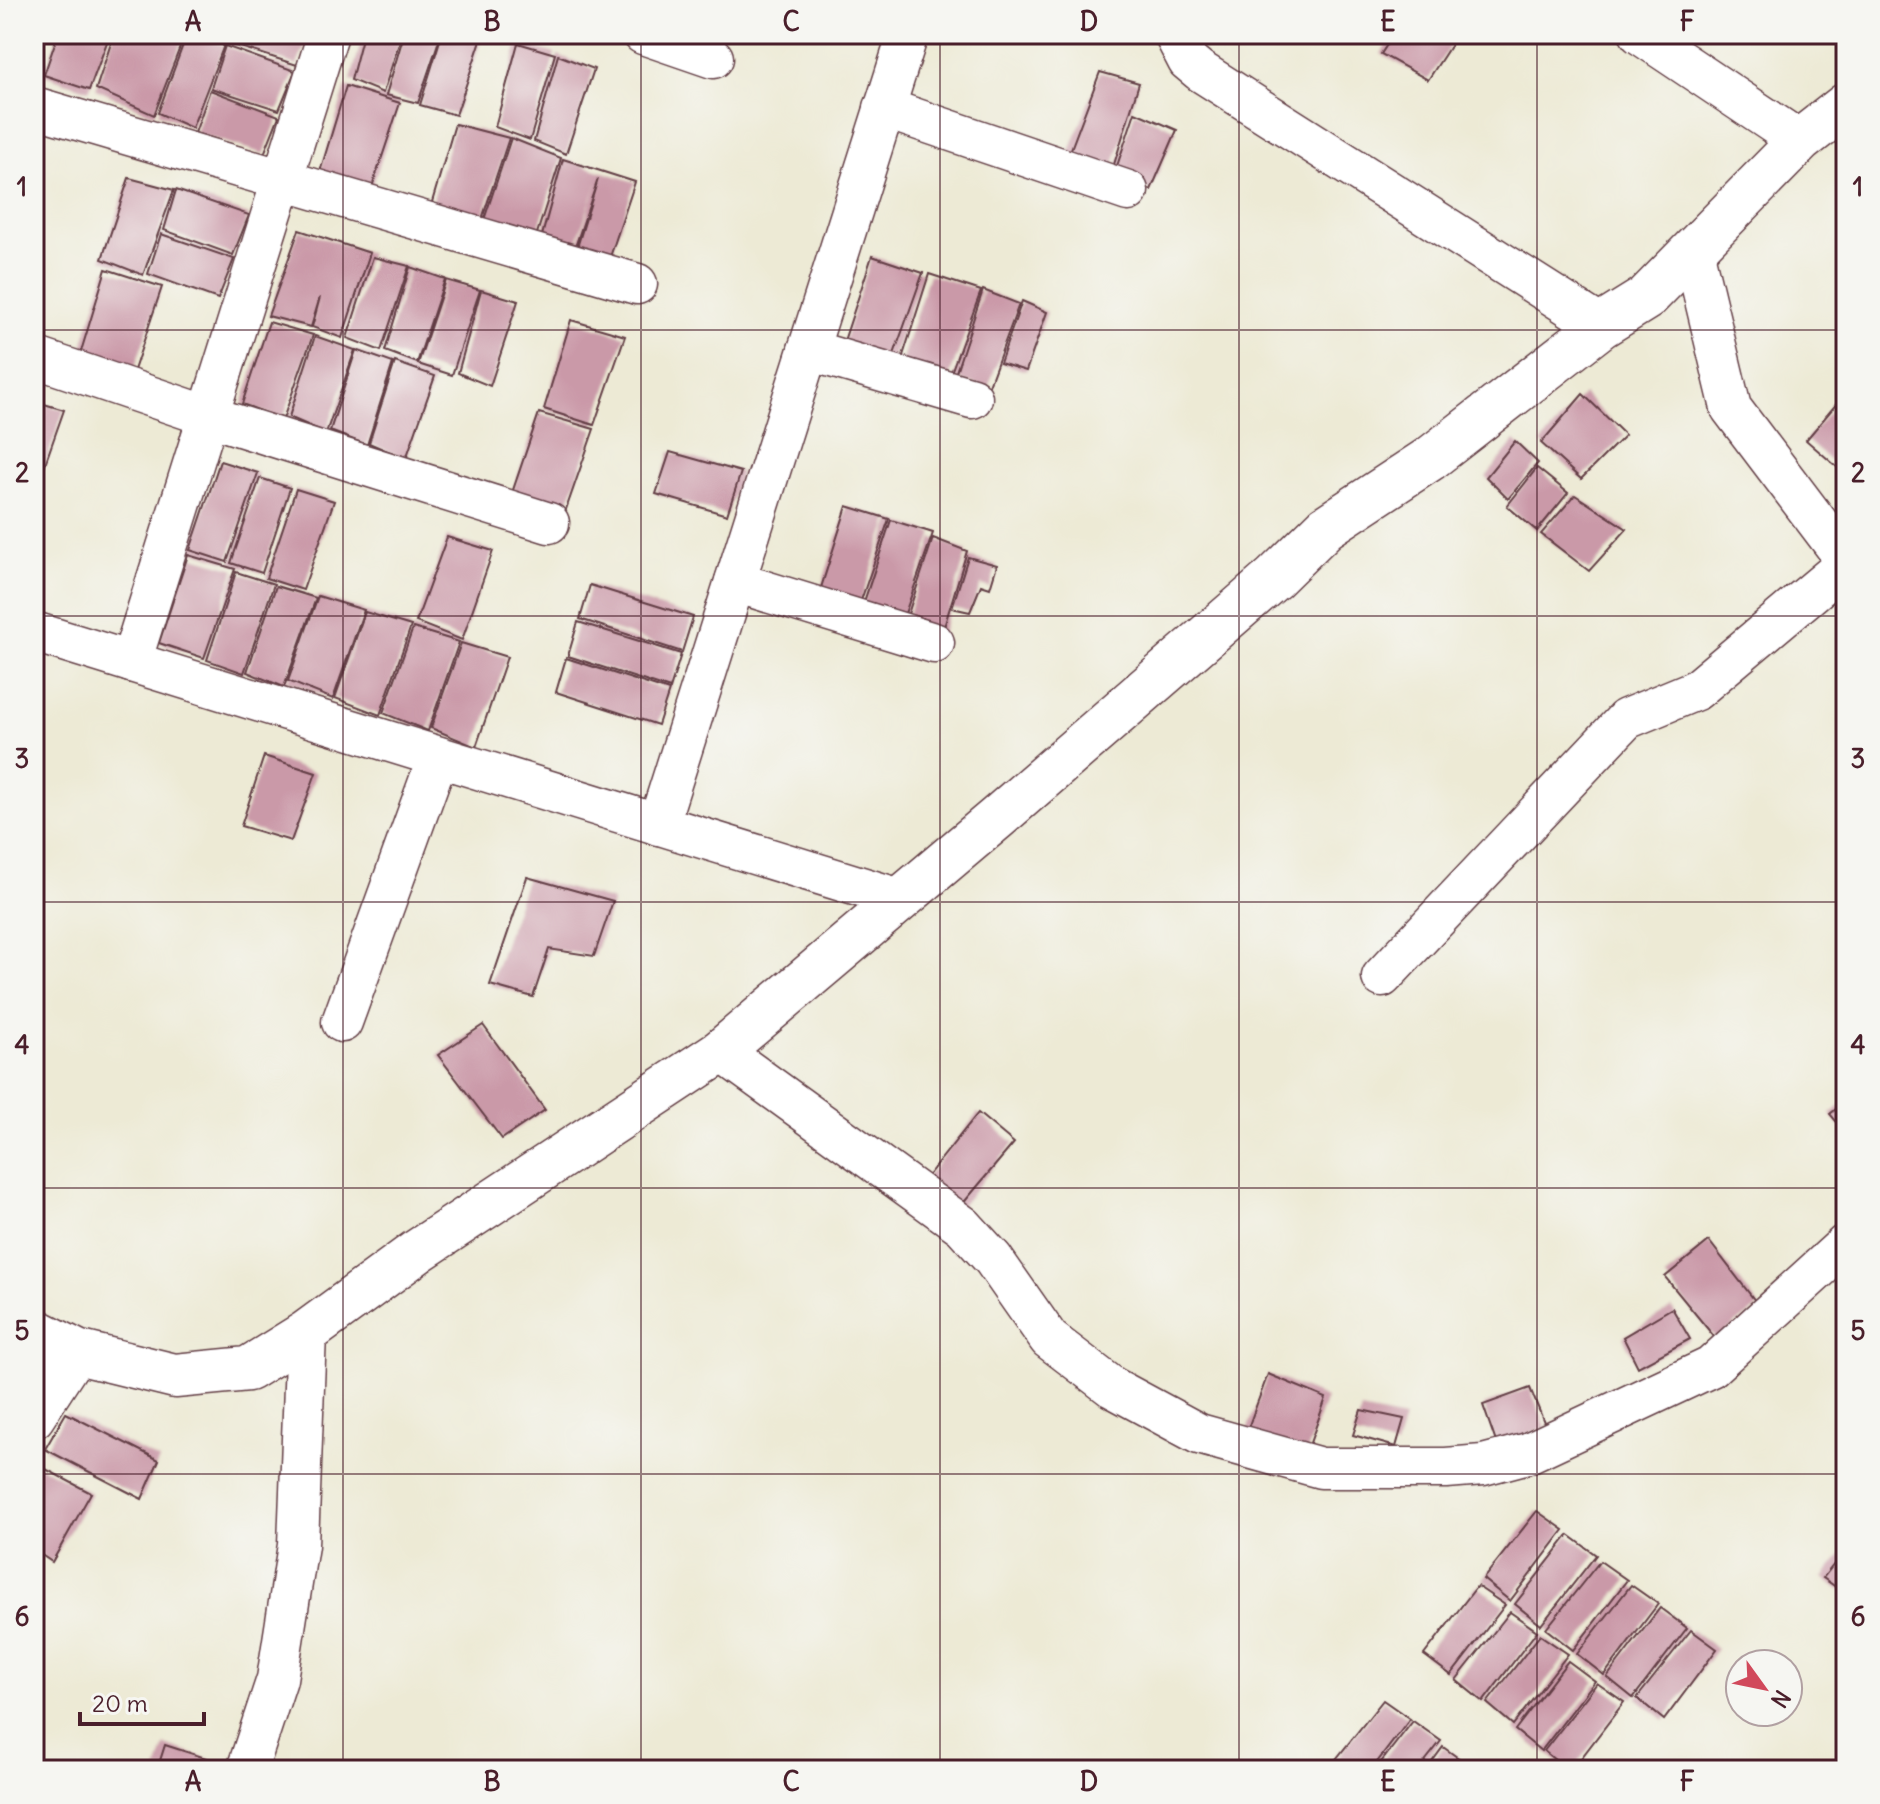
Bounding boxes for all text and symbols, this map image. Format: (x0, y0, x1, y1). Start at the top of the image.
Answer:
text: A (185, 5, 202, 38)
text: B (483, 5, 501, 38)
text: C (782, 5, 800, 38)
text: D (1080, 5, 1098, 38)
text: E (1380, 5, 1396, 38)
text: F (1680, 5, 1695, 38)
text: 1 (17, 170, 27, 203)
text: 1 (1853, 170, 1863, 203)
text: 2 (15, 456, 29, 489)
text: 2 (1851, 456, 1865, 489)
text: 3 (15, 742, 29, 775)
text: 3 (1851, 742, 1865, 775)
text: 4 (14, 1028, 30, 1061)
text: 4 (1850, 1028, 1866, 1061)
text: 5 (15, 1314, 30, 1347)
text: 5 (1851, 1314, 1866, 1347)
text: 6 (14, 1600, 30, 1633)
text: 6 (1850, 1600, 1866, 1633)
north arrow (1724, 1648, 1804, 1728)
scale bar (80, 1676, 204, 1726)
text: N (1765, 1685, 1797, 1713)
text: 20 m (92, 1688, 148, 1718)
text: A (185, 1765, 202, 1798)
text: B (483, 1765, 501, 1798)
text: C (782, 1765, 800, 1798)
text: D (1080, 1765, 1098, 1798)
text: E (1380, 1765, 1396, 1798)
text: F (1680, 1765, 1695, 1798)

